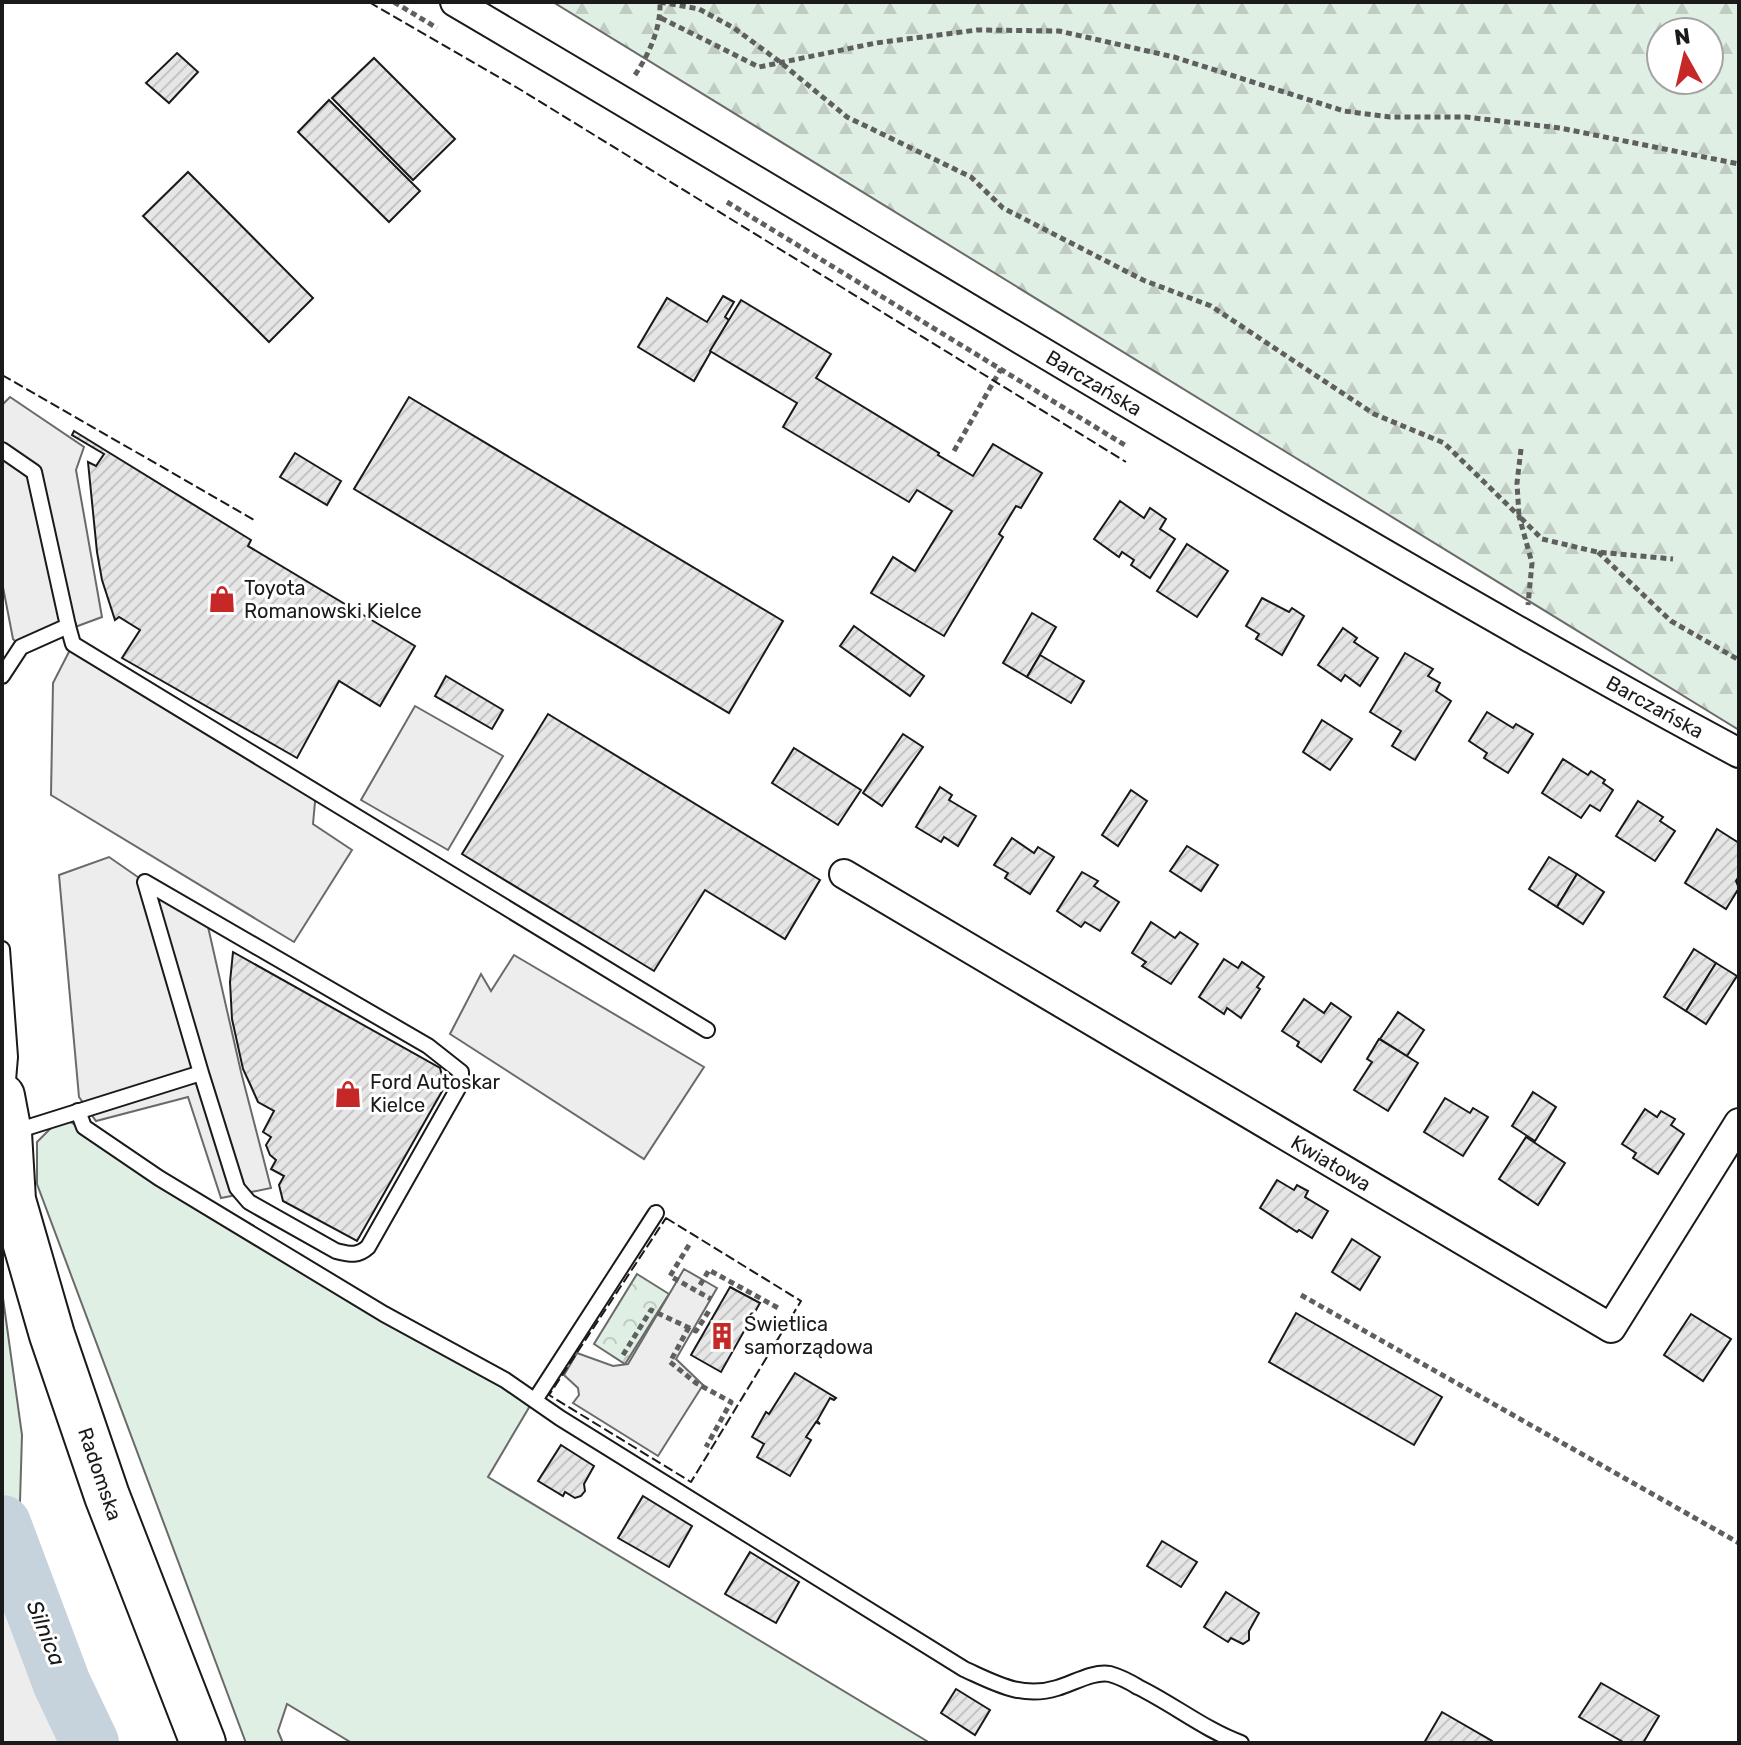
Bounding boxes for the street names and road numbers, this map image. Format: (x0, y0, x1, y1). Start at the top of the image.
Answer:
street label: Barczańska (1042, 345, 1146, 421)
street label: Barczańska (1602, 670, 1708, 744)
street label: Kwiatowa (1287, 1130, 1375, 1196)
street label: Radomska (73, 1424, 127, 1524)

